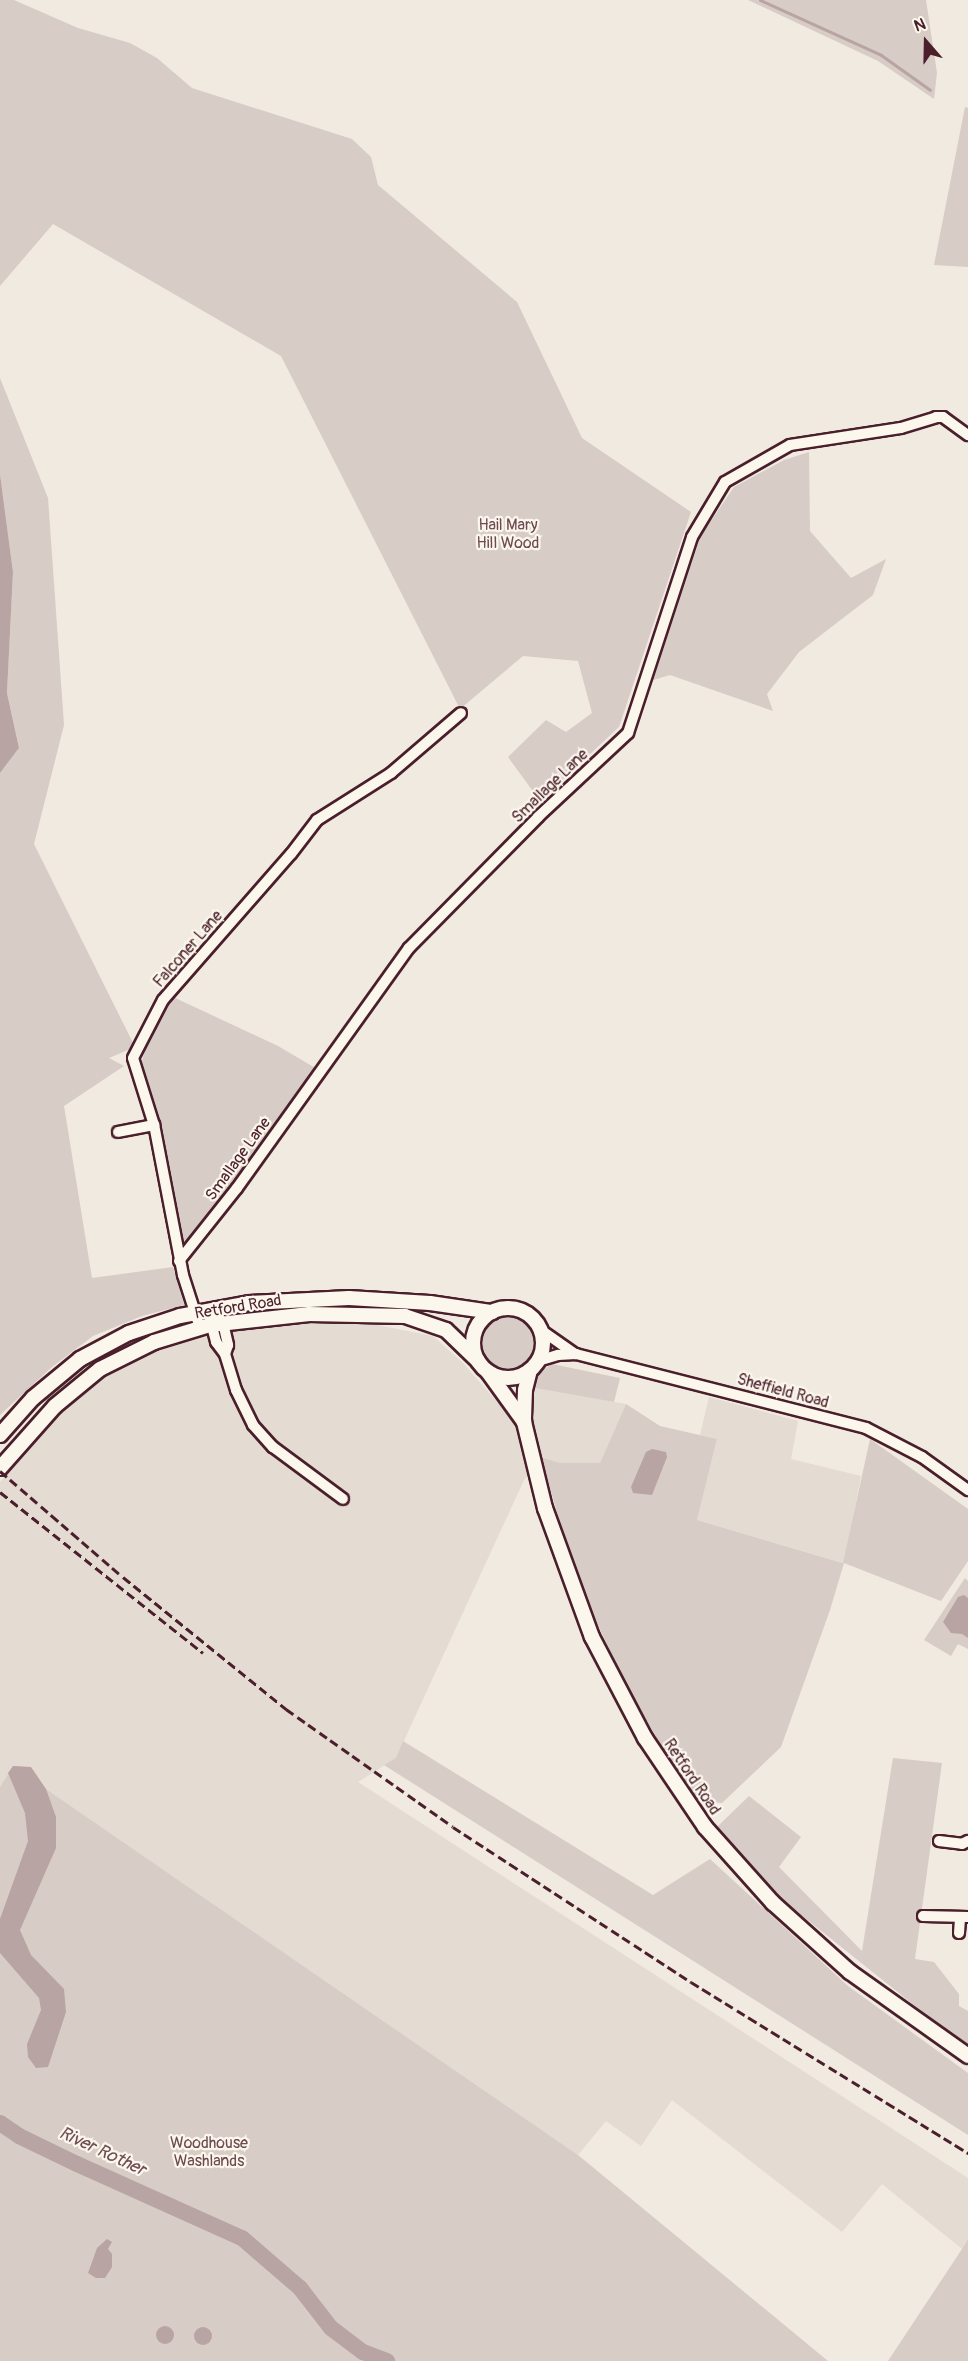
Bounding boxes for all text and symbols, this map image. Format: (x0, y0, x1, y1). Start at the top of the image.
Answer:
north arrow (896, 12, 956, 72)
text: N (911, 14, 928, 36)
park label: Hail Mary Hill Wood (477, 515, 539, 553)
street label: Smallage Lane (508, 745, 592, 827)
street label: Falconer Lane (149, 907, 227, 991)
street label: Smallage Lane (201, 1114, 275, 1204)
street label: Retford Road (193, 1291, 283, 1323)
street label: Sheffield Road (735, 1370, 831, 1412)
street label: Retford Road (660, 1735, 724, 1819)
water label: River Rother (55, 2123, 149, 2181)
park label: Woodhouse Washlands (170, 2133, 248, 2171)

